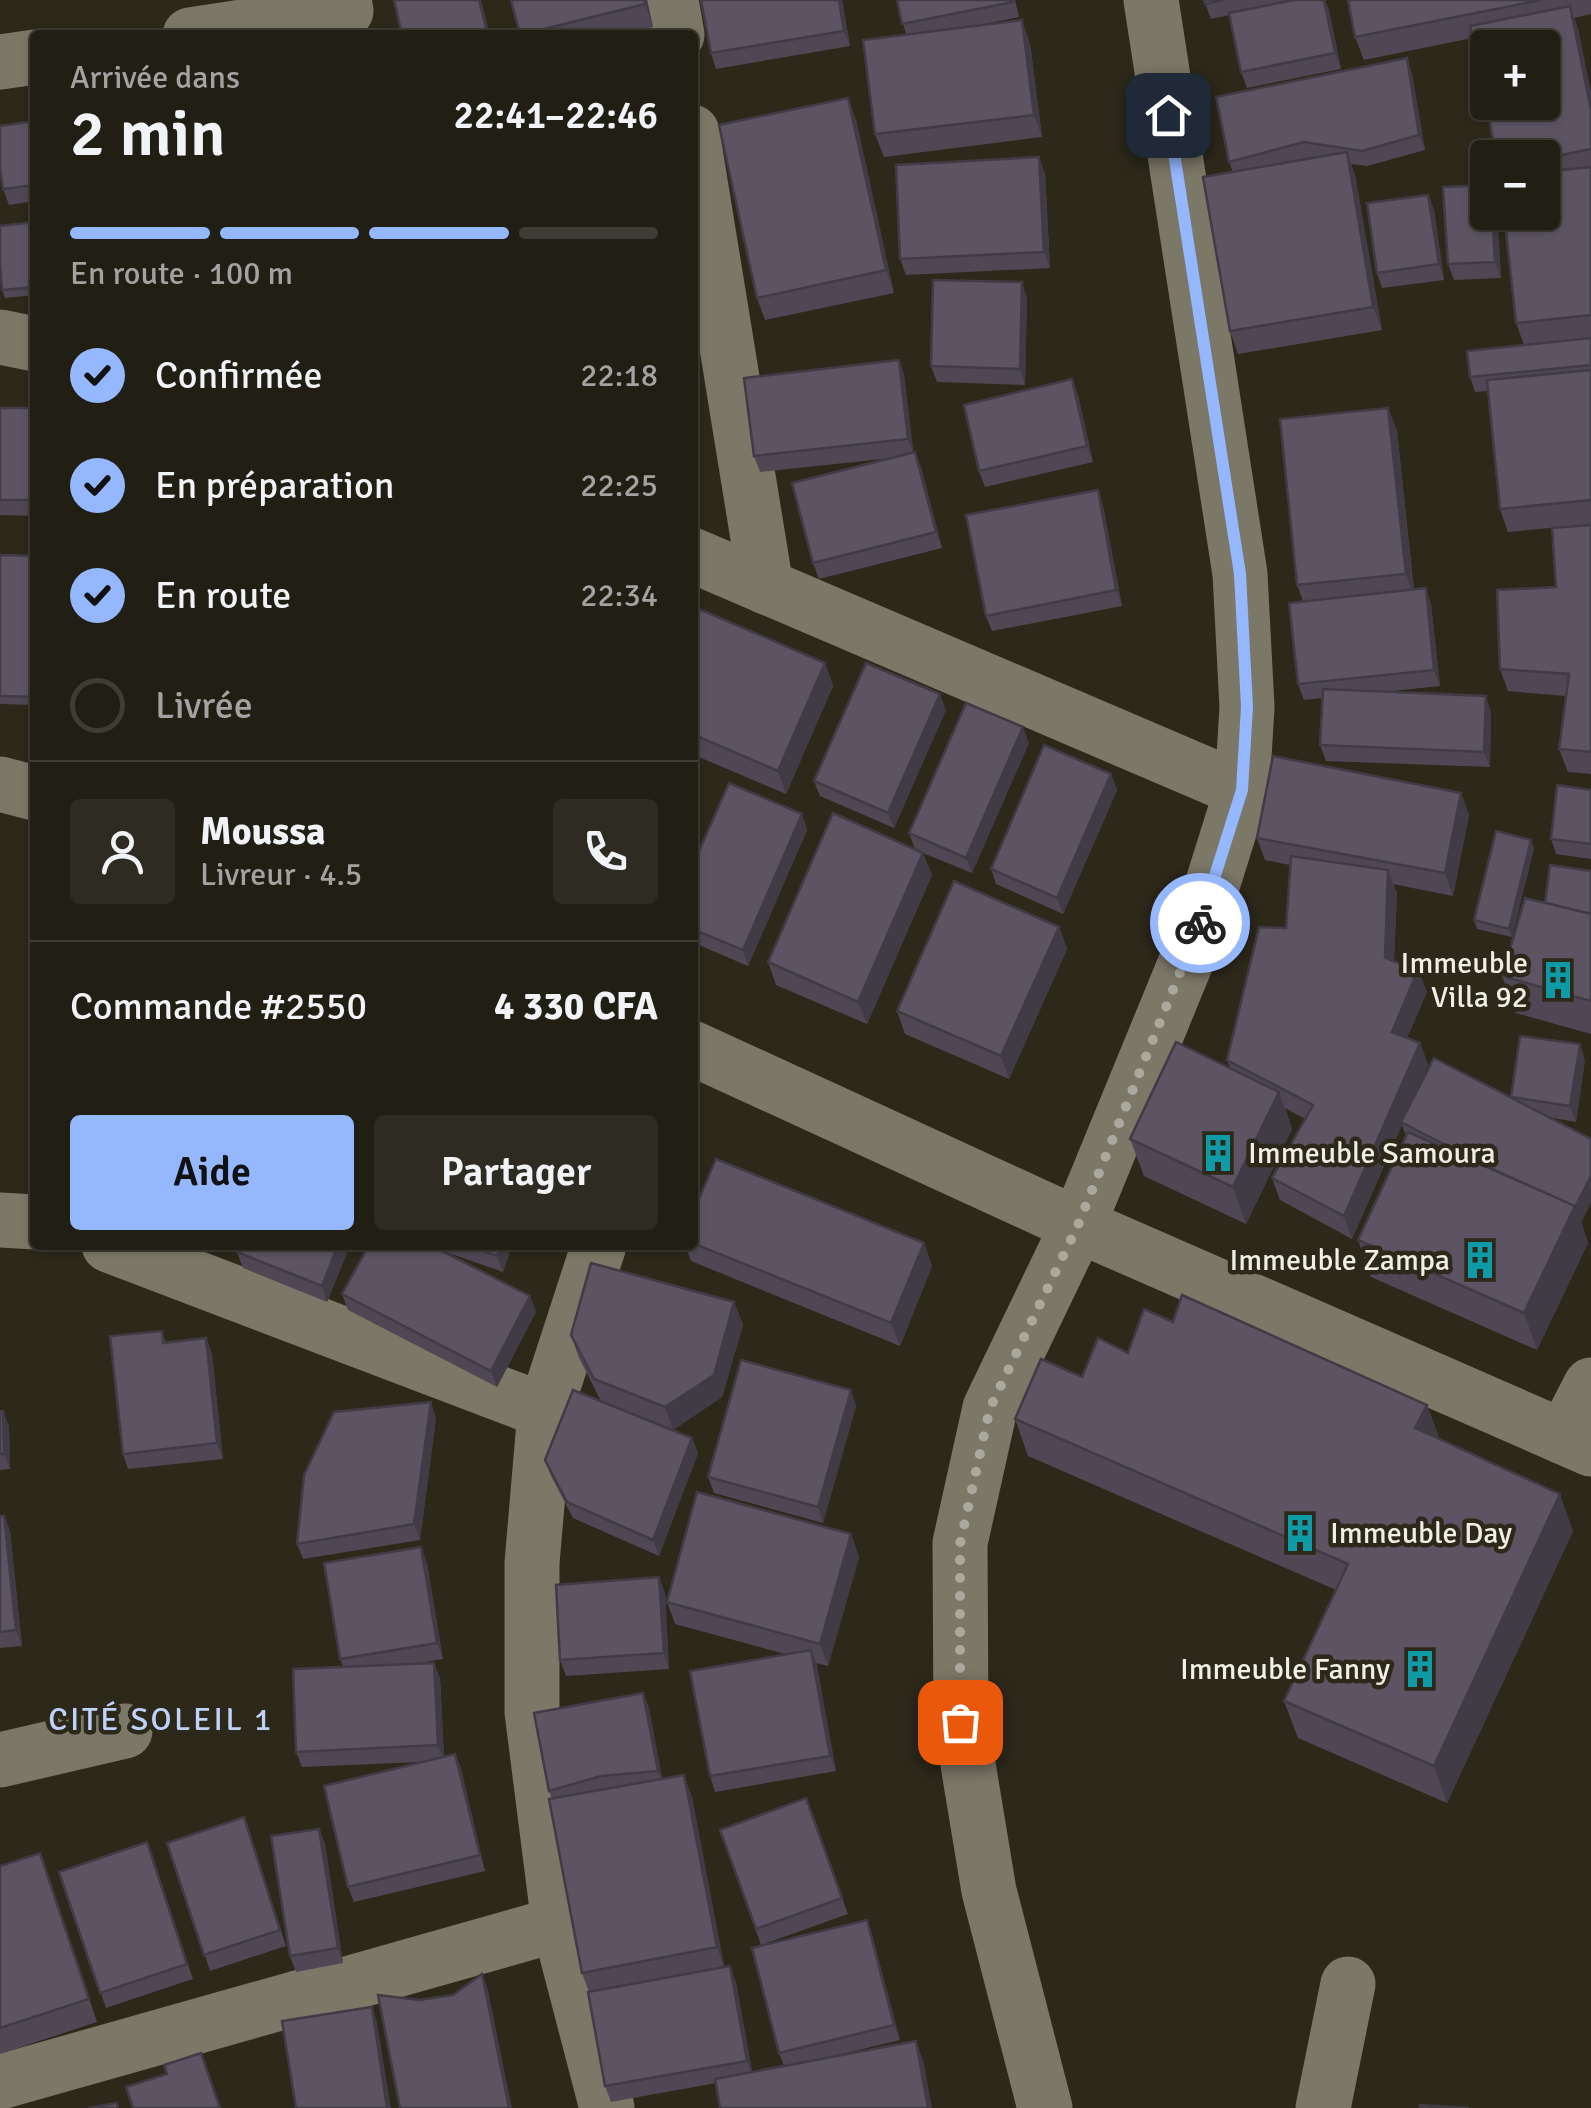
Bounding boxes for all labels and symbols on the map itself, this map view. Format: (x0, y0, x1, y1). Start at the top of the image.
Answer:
pin (1126, 73, 1211, 158)
courier (1150, 873, 1250, 973)
place label: Immeuble Villa 92 (1401, 945, 1528, 1016)
building icon: Immeuble Villa 92 (1537, 959, 1579, 1001)
building icon: Immeuble Samoura (1197, 1132, 1239, 1174)
place label: Immeuble Samoura (1248, 1135, 1496, 1172)
building icon: Immeuble Zampa (1459, 1239, 1501, 1281)
place label: Immeuble Zampa (1229, 1242, 1450, 1279)
building icon: Immeuble Day (1279, 1512, 1321, 1554)
place label: Immeuble Day (1330, 1515, 1512, 1552)
building icon: Immeuble Fanny (1399, 1648, 1441, 1690)
place label: Immeuble Fanny (1180, 1651, 1390, 1688)
pin (918, 1680, 1003, 1765)
district label: CITÉ SOLEIL 1 (48, 1700, 274, 1739)

